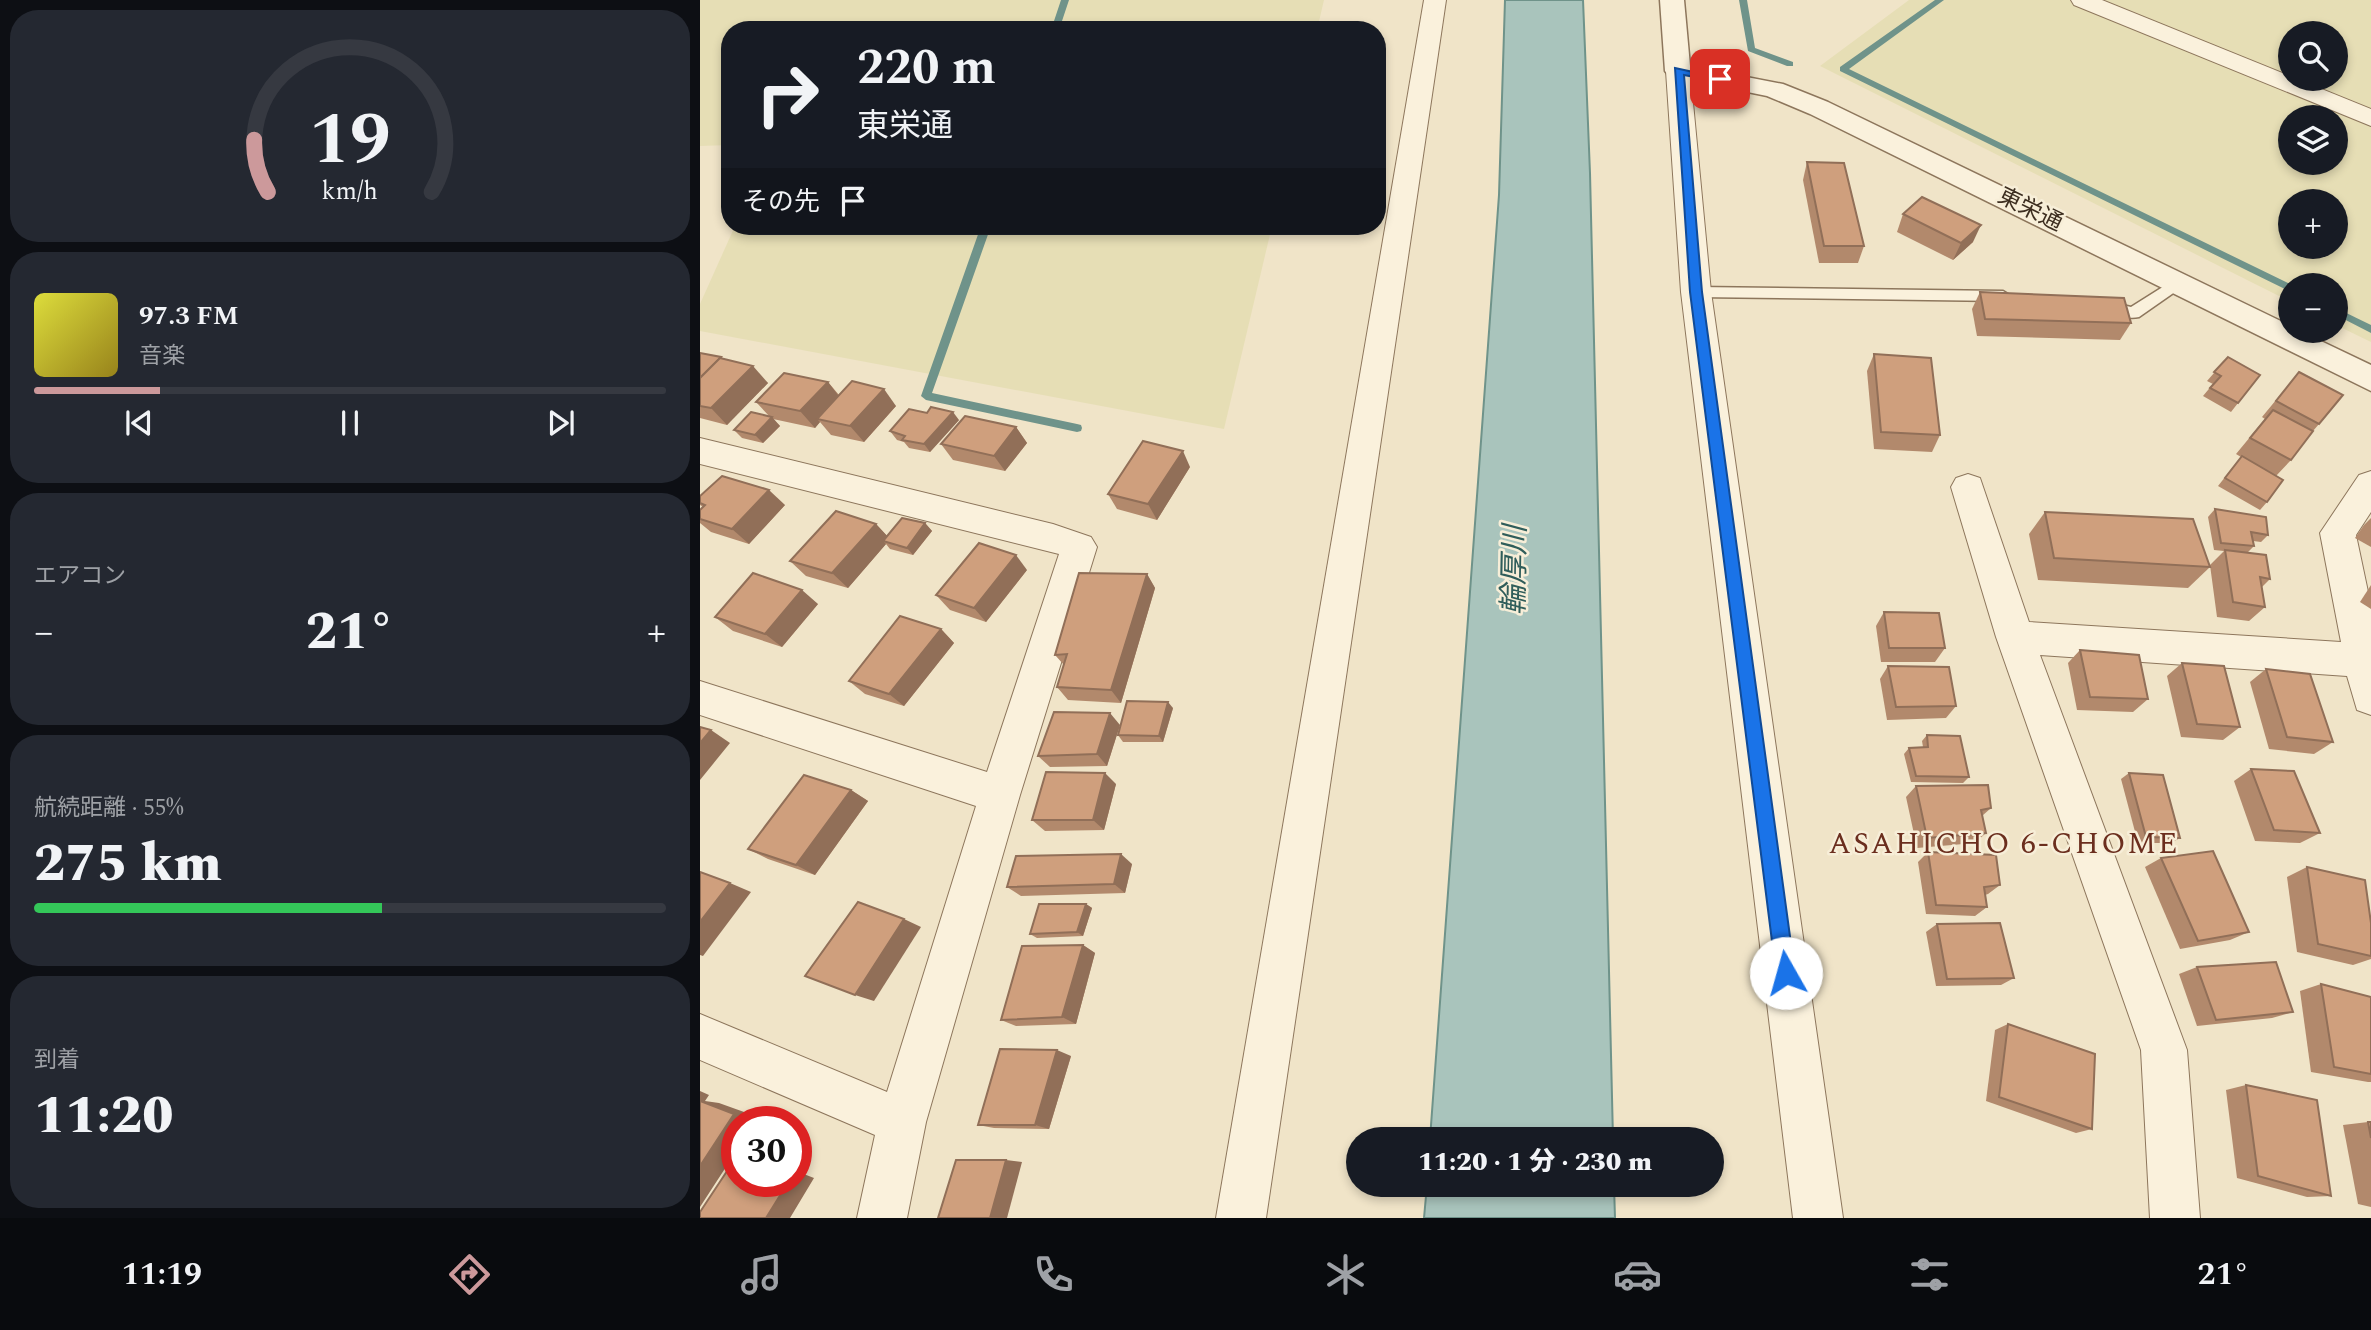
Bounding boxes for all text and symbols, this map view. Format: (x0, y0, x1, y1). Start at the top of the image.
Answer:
map controls (2278, 21, 2348, 343)
button: search (2278, 21, 2348, 91)
text: 220 m (857, 31, 996, 106)
icon: right (742, 49, 833, 140)
pin (1690, 49, 1750, 109)
icon: arrive (1701, 60, 1739, 98)
text: 19 (309, 85, 391, 196)
text: 東栄通 (857, 102, 953, 151)
button: layers (2278, 105, 2348, 175)
text: km/h (322, 173, 378, 211)
street label: 東栄通 (1991, 179, 2069, 241)
text: その先 (742, 182, 820, 222)
icon: arrive (834, 182, 872, 220)
button: + (2278, 189, 2348, 259)
button: − (2278, 273, 2348, 343)
text: 97.3 FM (139, 296, 239, 336)
text: 音楽 (139, 339, 185, 374)
icon: previous (120, 404, 158, 442)
icon: pause (331, 404, 369, 442)
icon: next (542, 404, 580, 442)
water label: 輪厚川 (1491, 522, 1539, 615)
text: エアコン (34, 559, 126, 594)
text: 21° (306, 593, 394, 672)
text: − (34, 604, 53, 662)
text: + (647, 604, 666, 662)
text: 航続距離 · 55% (34, 791, 184, 826)
district label: ASAHICHO 6-CHOME (1828, 821, 2180, 867)
text: 275 km (34, 825, 222, 904)
position arrow (1749, 936, 1823, 1010)
text: 到着 (34, 1043, 80, 1078)
text: 11:20 (34, 1077, 173, 1156)
speed limit sign: 30 (721, 1106, 812, 1197)
text: 11:20 · 1 分 · 230 m (1418, 1142, 1652, 1182)
text: 11:19 (122, 1250, 202, 1299)
icon: directions (445, 1250, 494, 1299)
icon: music (737, 1250, 786, 1299)
icon: phone (1029, 1250, 1078, 1299)
icon: climate (1321, 1250, 1370, 1299)
icon: car (1613, 1250, 1662, 1299)
icon: filters (1905, 1250, 1954, 1299)
text: 21° (2197, 1250, 2249, 1299)

